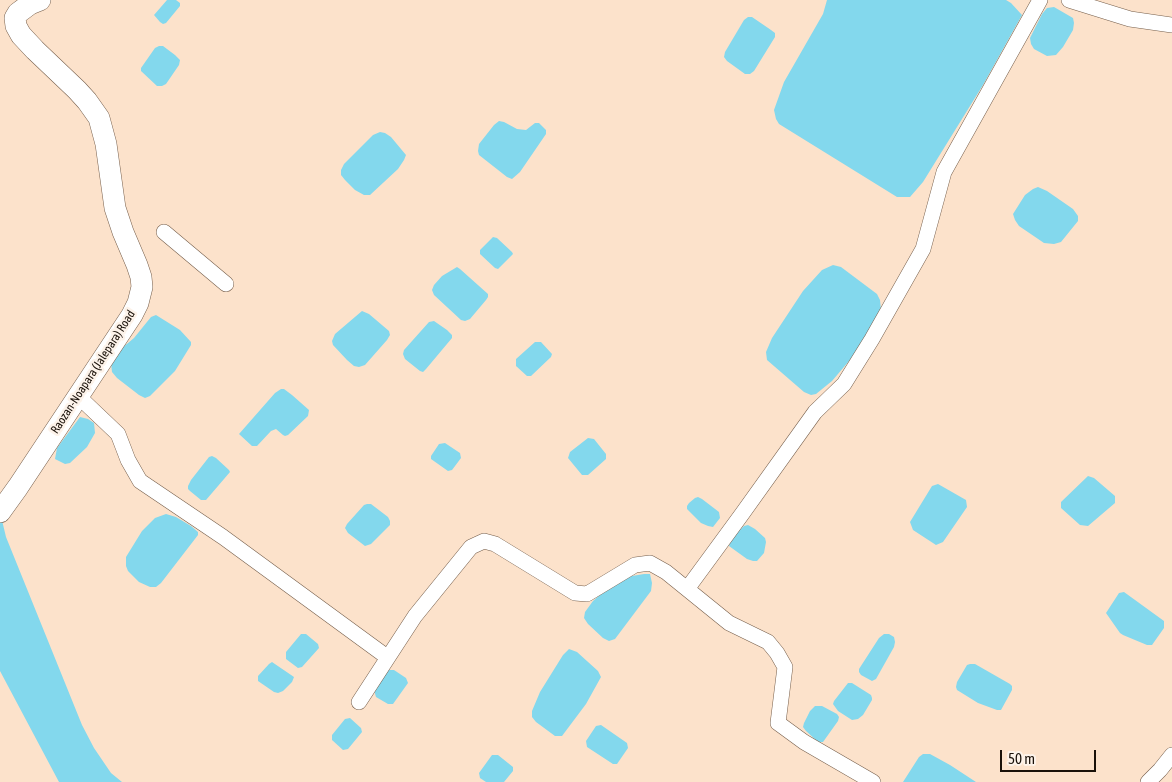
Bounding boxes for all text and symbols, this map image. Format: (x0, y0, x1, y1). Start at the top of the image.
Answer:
street label: Raozan-Noapara (Jalepara) Road (48, 308, 138, 436)
scale bar (1002, 740, 1098, 772)
text: 50 m (1008, 750, 1035, 767)

